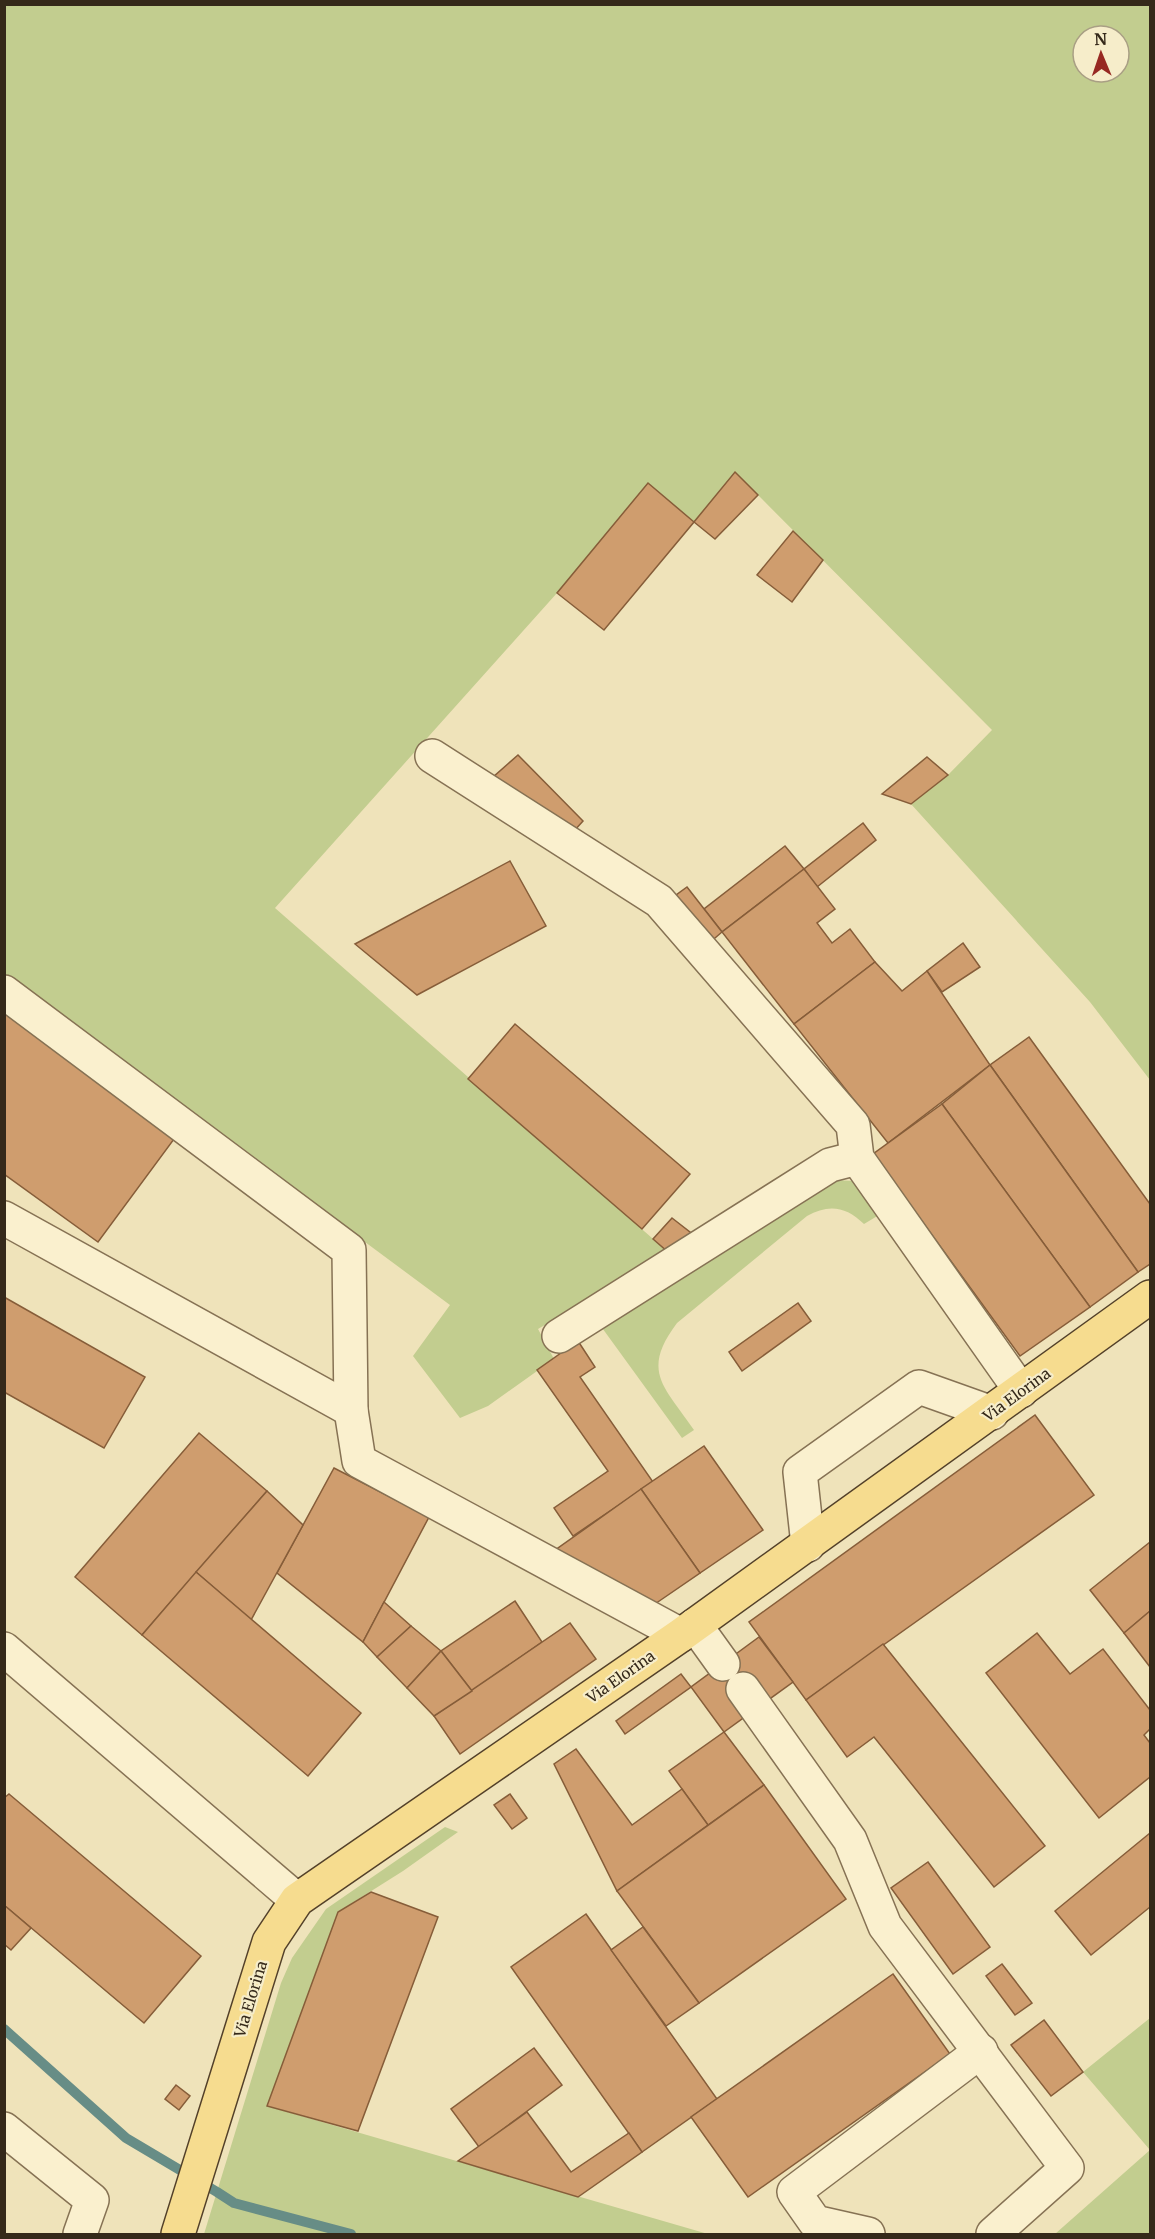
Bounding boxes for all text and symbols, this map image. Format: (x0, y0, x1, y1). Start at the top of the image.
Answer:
north arrow (1071, 24, 1131, 84)
text: N (1094, 29, 1108, 49)
street label: Via Elorina (978, 1364, 1054, 1426)
street label: Via Elorina (582, 1646, 658, 1708)
street label: Via Elorina (230, 1958, 271, 2040)

